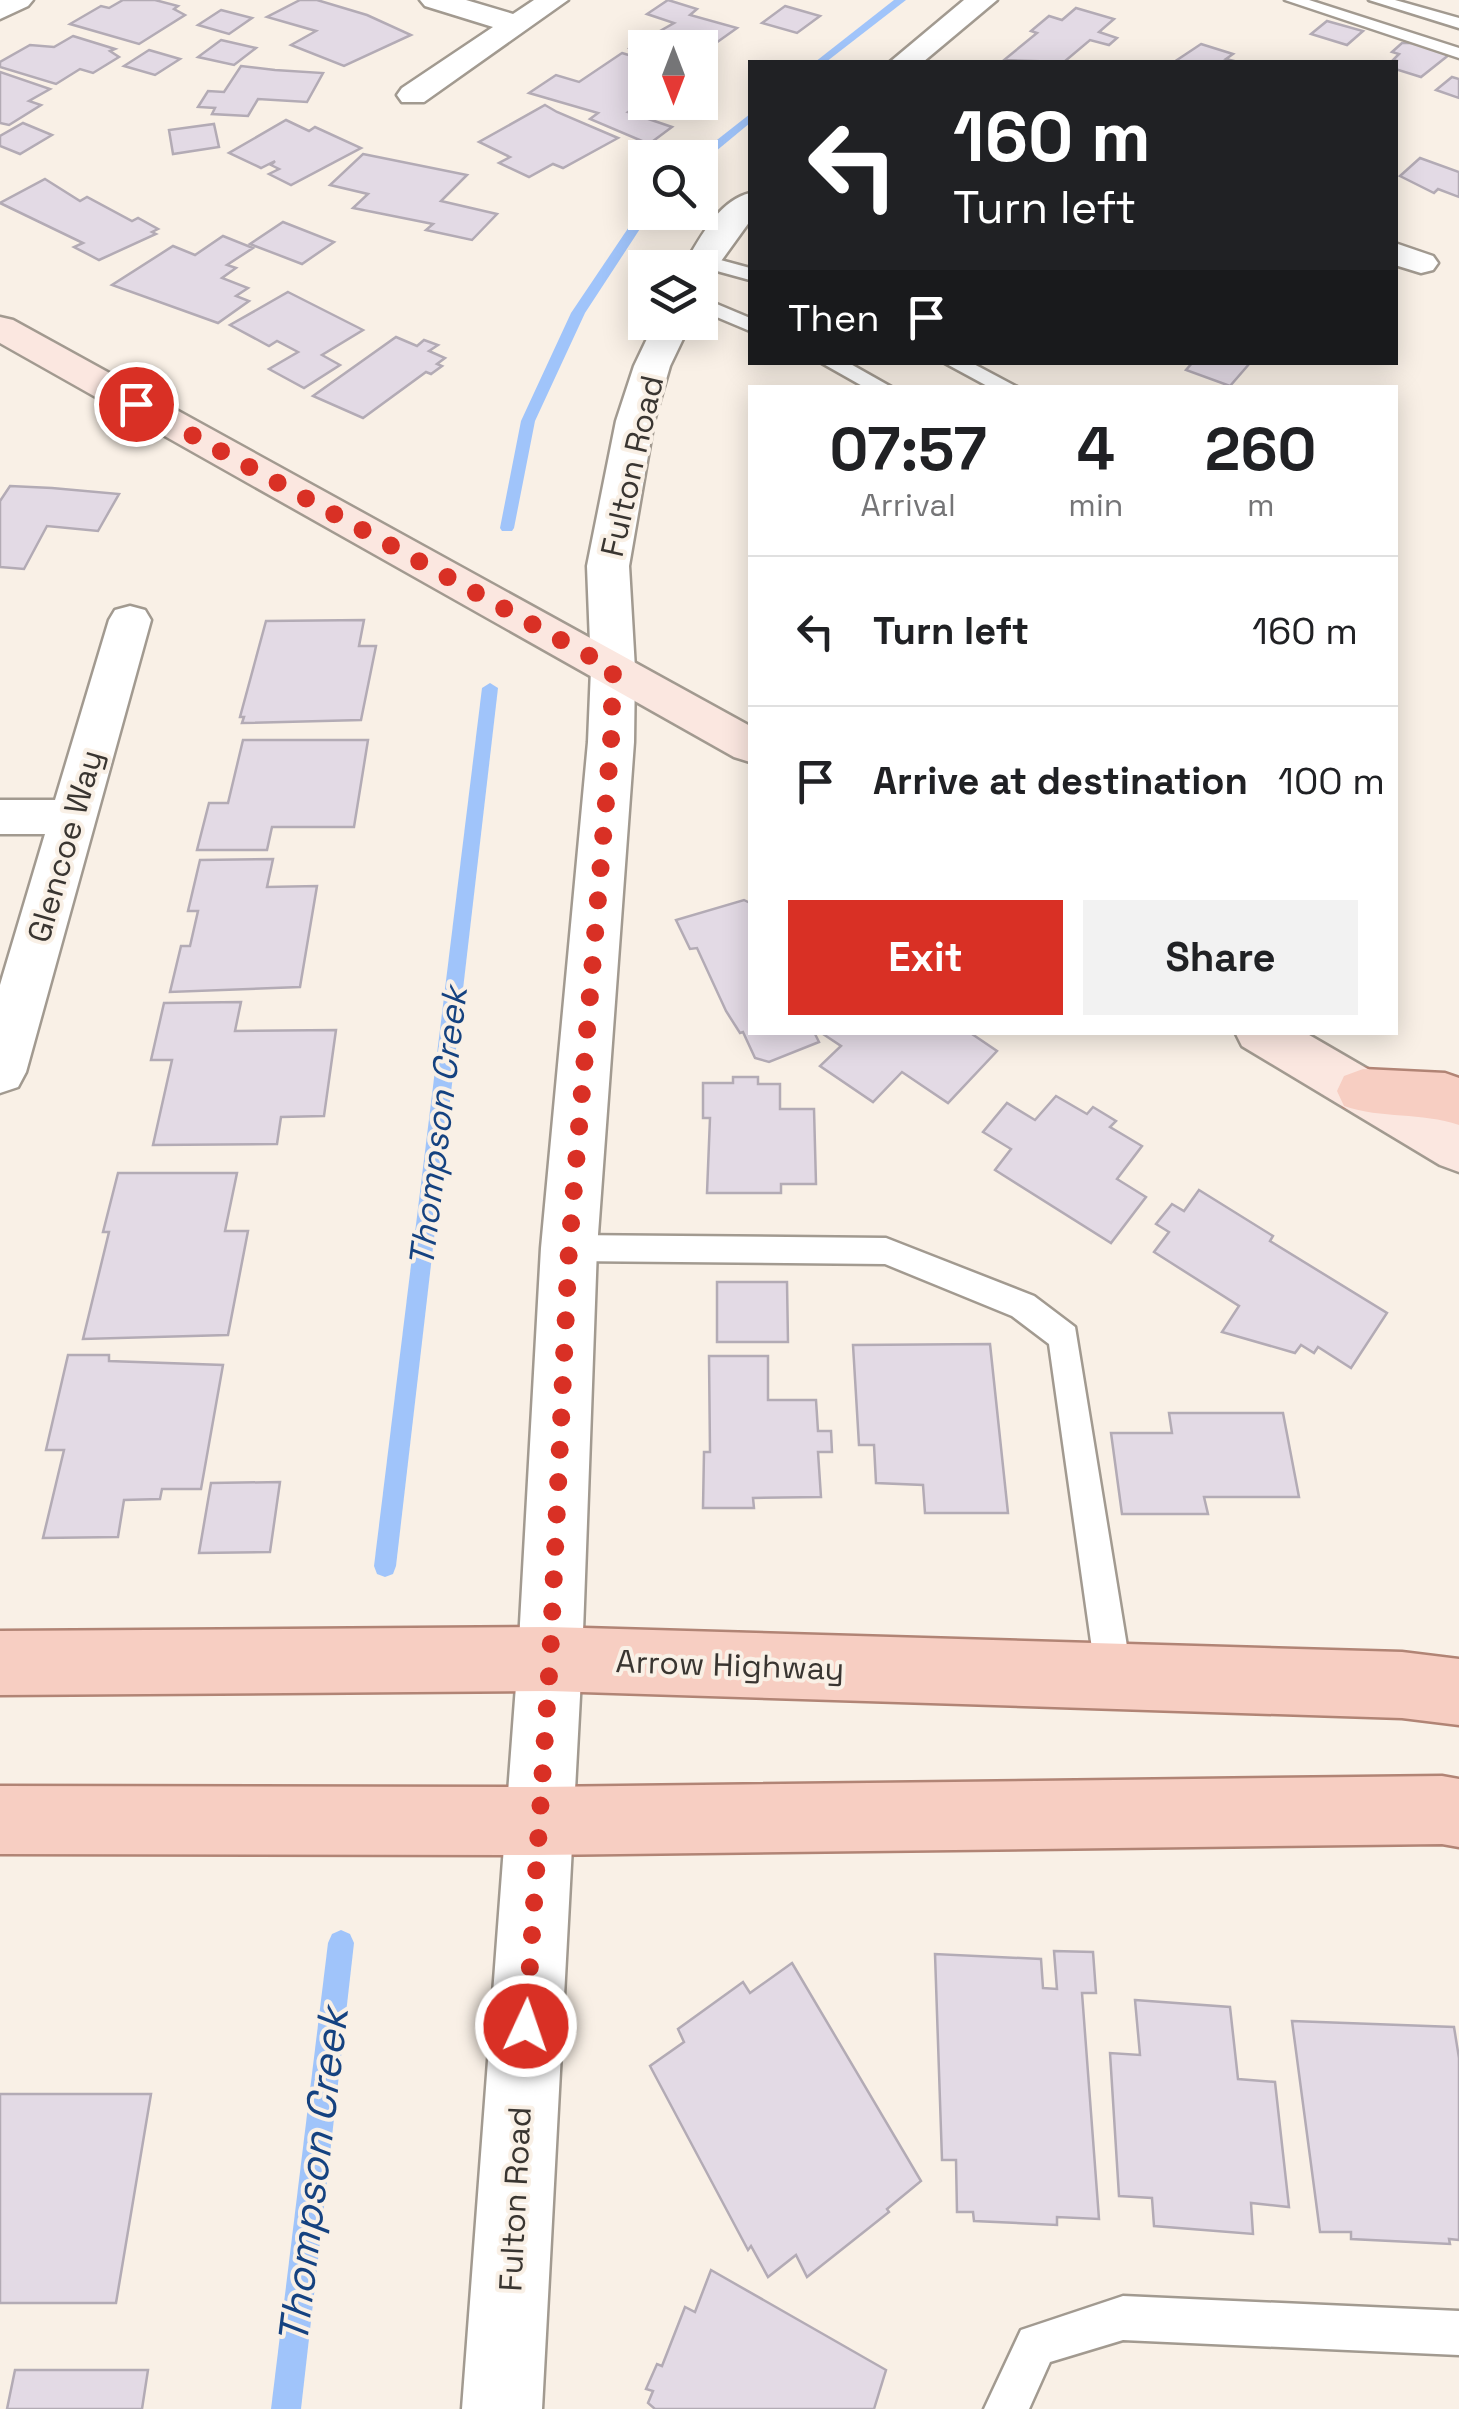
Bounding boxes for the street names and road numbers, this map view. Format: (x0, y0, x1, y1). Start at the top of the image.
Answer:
street label: Fulton Road (592, 371, 672, 561)
street label: Glencoe Way (18, 745, 112, 947)
street label: Arrow Highway (615, 1641, 845, 1689)
street label: Fulton Road (490, 2106, 540, 2292)

